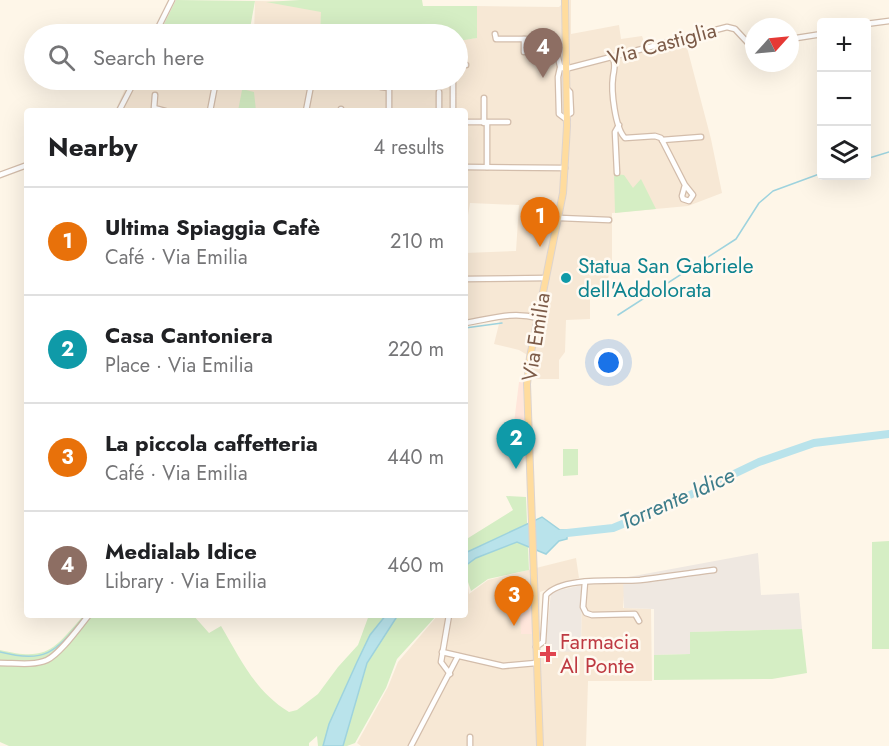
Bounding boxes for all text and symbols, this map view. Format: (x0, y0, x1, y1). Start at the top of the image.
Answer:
street label: Via Castiglia (604, 15, 720, 73)
north arrow (745, 18, 799, 72)
map controls (817, 18, 871, 180)
button: + (817, 18, 871, 72)
search box (24, 24, 468, 90)
pin: 4 (524, 28, 562, 78)
icon: search (45, 41, 78, 74)
text: Search here (93, 41, 204, 73)
button: − (817, 72, 871, 126)
button: layers (817, 126, 871, 180)
text: Nearby (48, 128, 137, 166)
text: 4 results (373, 133, 444, 162)
pin: 1 (520, 198, 560, 247)
text: Ultima Spiaggia Cafè (105, 211, 320, 243)
text: 1 (62, 227, 73, 256)
text: 210 m (390, 227, 444, 256)
text: Café · Via Emilia (105, 243, 248, 272)
place label: Statua San Gabriele dell'Addolorata (578, 251, 754, 305)
marker: Statua San Gabriele dell'Addolorata (559, 271, 573, 285)
street label: Via Emilia (514, 290, 558, 384)
text: Casa Cantoniera (105, 319, 273, 351)
text: 2 (61, 335, 74, 364)
text: 220 m (388, 335, 444, 364)
your location (594, 348, 623, 377)
text: Place · Via Emilia (105, 351, 253, 380)
pin: 2 (496, 420, 536, 469)
text: La piccola caffetteria (105, 427, 318, 459)
text: 3 (61, 443, 74, 472)
text: 440 m (387, 443, 444, 472)
water label: Torrente Idice (614, 458, 740, 538)
text: Café · Via Emilia (105, 459, 248, 488)
text: Medialab Idice (105, 535, 257, 567)
text: 4 (61, 551, 74, 580)
text: 460 m (387, 551, 444, 580)
text: Library · Via Emilia (105, 567, 267, 596)
pin: 3 (494, 576, 534, 626)
place label: Farmacia Al Ponte (560, 627, 639, 681)
marker: Farmacia Al Ponte (541, 647, 555, 661)

